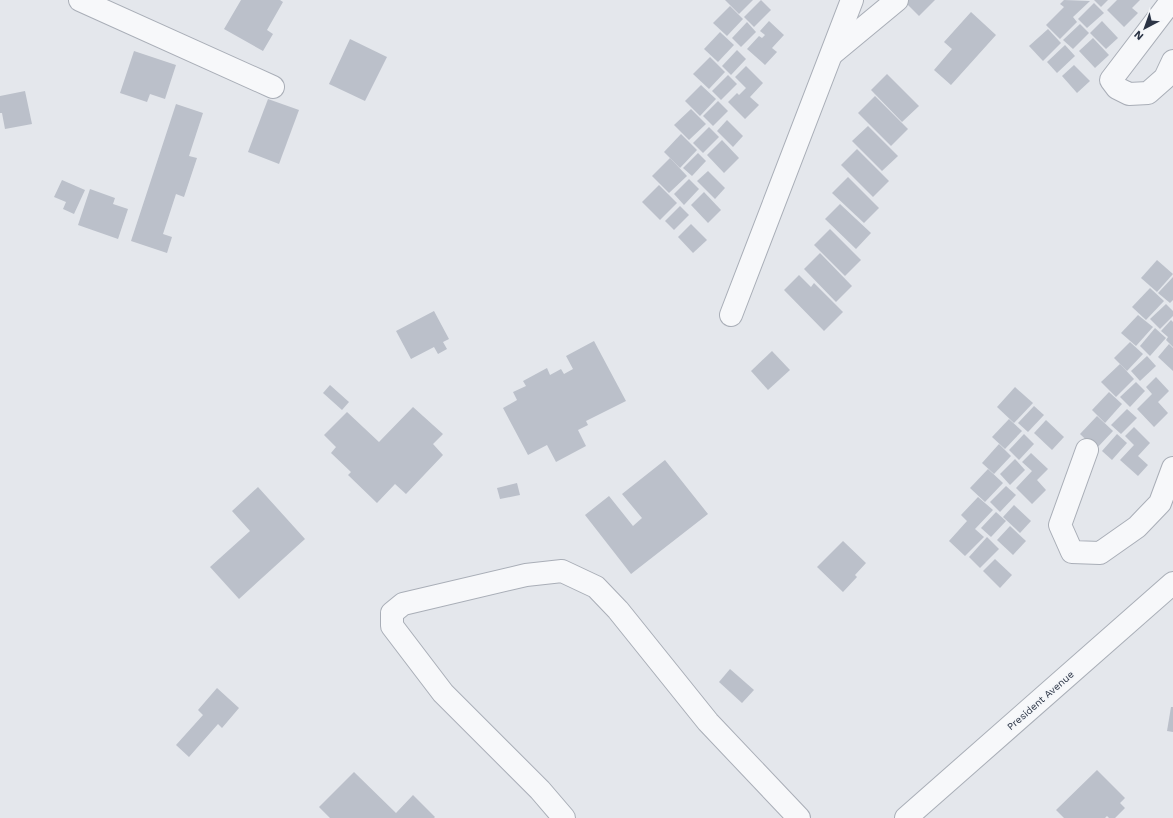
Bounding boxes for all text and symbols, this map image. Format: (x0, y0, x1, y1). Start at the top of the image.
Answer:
north arrow (1125, 8, 1165, 48)
text: N (1131, 28, 1146, 43)
street label: President Avenue (1005, 668, 1076, 732)

